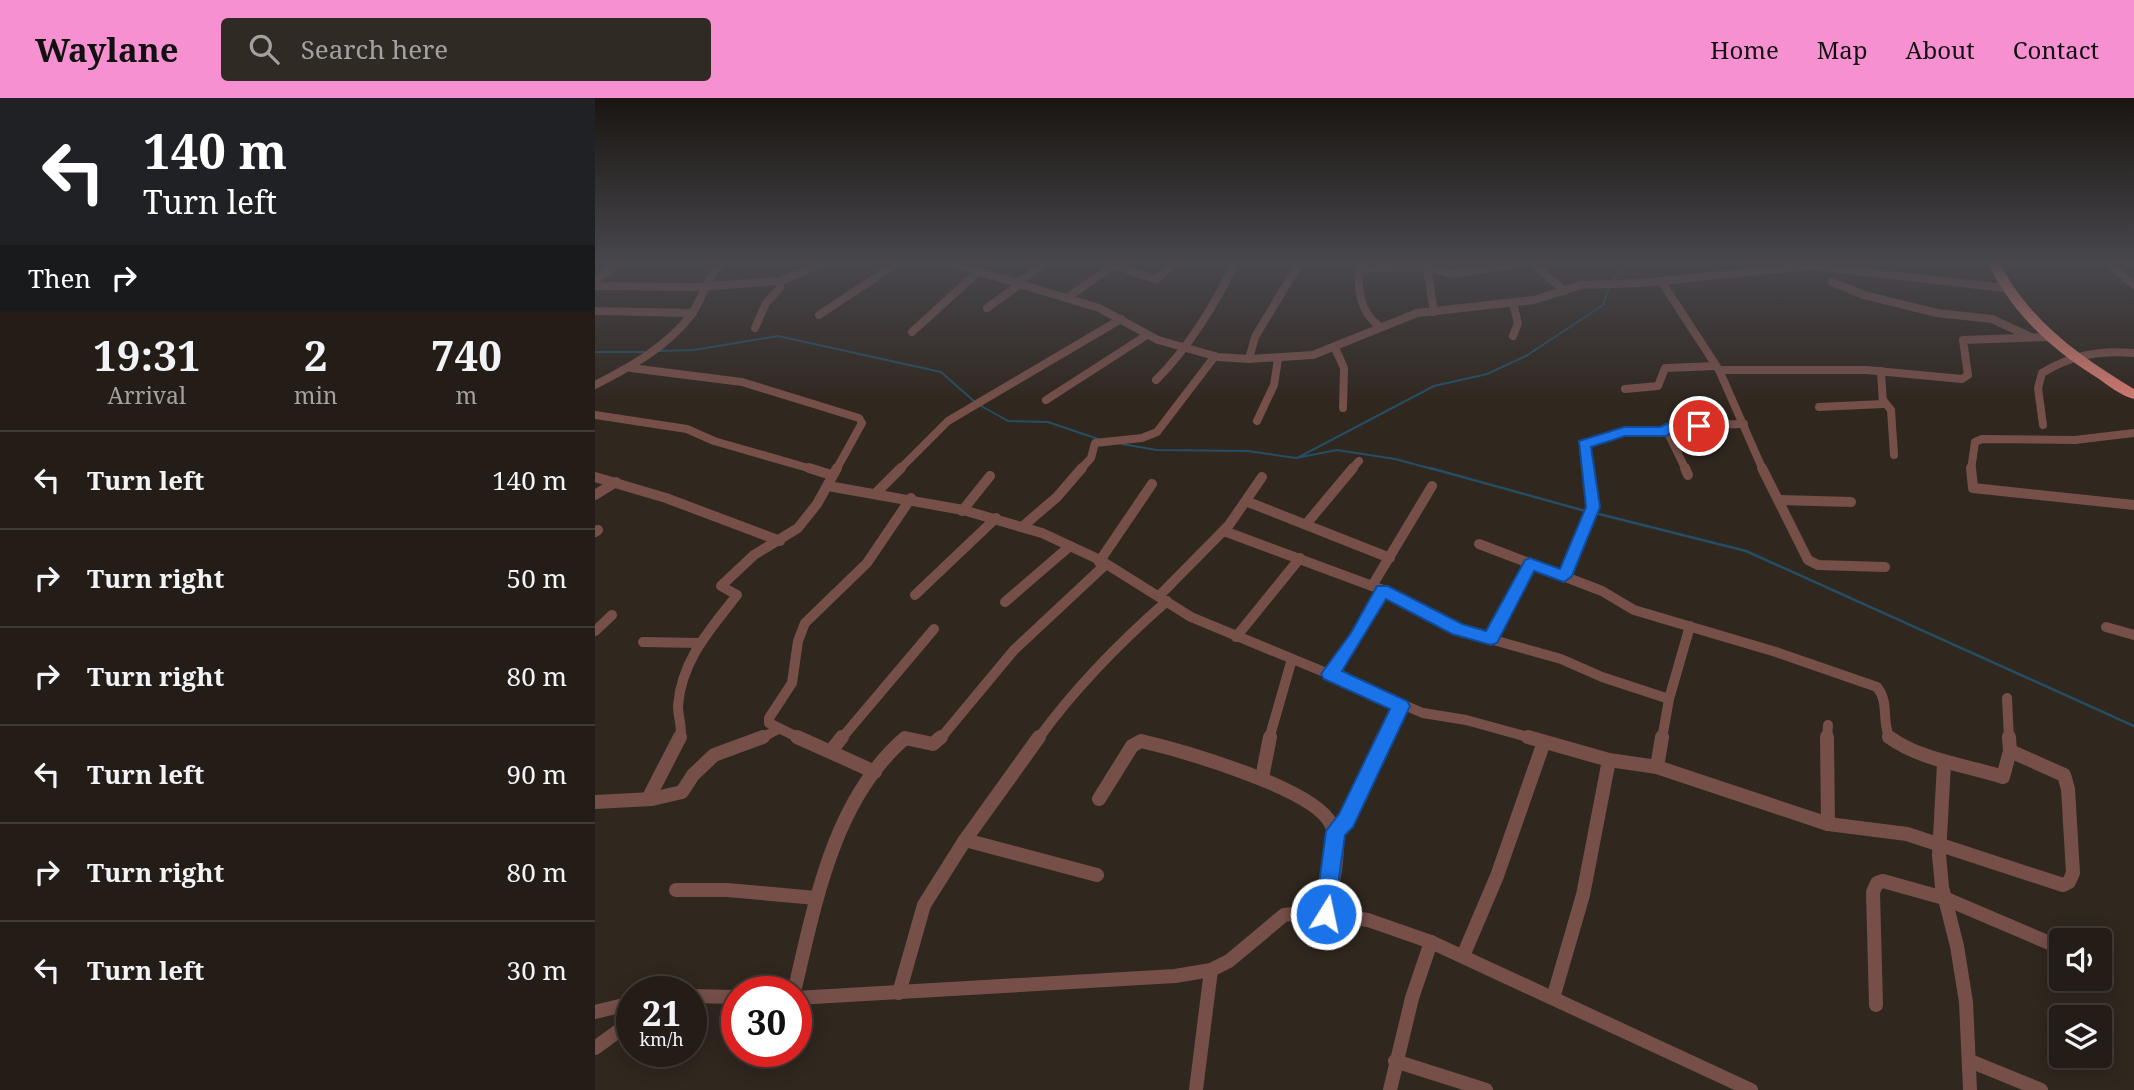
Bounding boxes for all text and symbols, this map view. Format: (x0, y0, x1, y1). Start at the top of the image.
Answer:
search box (221, 18, 711, 81)
text: Waylane (35, 27, 179, 72)
icon: search (245, 30, 283, 68)
text: Search here (301, 31, 448, 67)
text: Home (1710, 33, 1779, 66)
text: Map (1817, 33, 1868, 66)
text: About (1906, 33, 1975, 66)
text: Contact (2013, 33, 2099, 66)
text: 140 m (143, 117, 287, 183)
icon: left (28, 126, 119, 217)
text: Turn left (143, 180, 277, 223)
icon: right (105, 259, 143, 297)
text: Then (28, 260, 91, 296)
text: 19:31 (93, 326, 201, 383)
text: 2 (304, 326, 328, 383)
text: 740 (431, 326, 502, 383)
text: Arrival (108, 379, 186, 411)
text: min (294, 379, 338, 411)
text: m (455, 379, 477, 411)
pin (1669, 396, 1729, 456)
icon: arrive (1680, 407, 1718, 445)
icon: left (28, 461, 66, 499)
text: Turn left (87, 462, 204, 498)
text: 140 m (492, 462, 567, 498)
icon: right (28, 559, 66, 597)
text: Turn right (87, 560, 224, 596)
text: 50 m (507, 560, 567, 596)
icon: right (28, 657, 66, 695)
text: Turn right (87, 658, 224, 694)
text: 80 m (507, 658, 567, 694)
icon: left (28, 755, 66, 793)
text: Turn left (87, 756, 204, 792)
text: 90 m (507, 756, 567, 792)
icon: right (28, 853, 66, 891)
text: Turn right (87, 854, 224, 890)
text: 80 m (507, 854, 567, 890)
position arrow (1289, 877, 1363, 951)
map controls (2049, 928, 2112, 1068)
button: sound (2049, 928, 2112, 991)
icon: left (28, 951, 66, 989)
text: Turn left (87, 952, 204, 988)
text: 30 m (507, 952, 567, 988)
speed limit sign: 30 (721, 976, 812, 1067)
text: 21 (642, 989, 681, 1036)
button: layers (2049, 1005, 2112, 1068)
text: km/h (639, 1027, 684, 1051)

